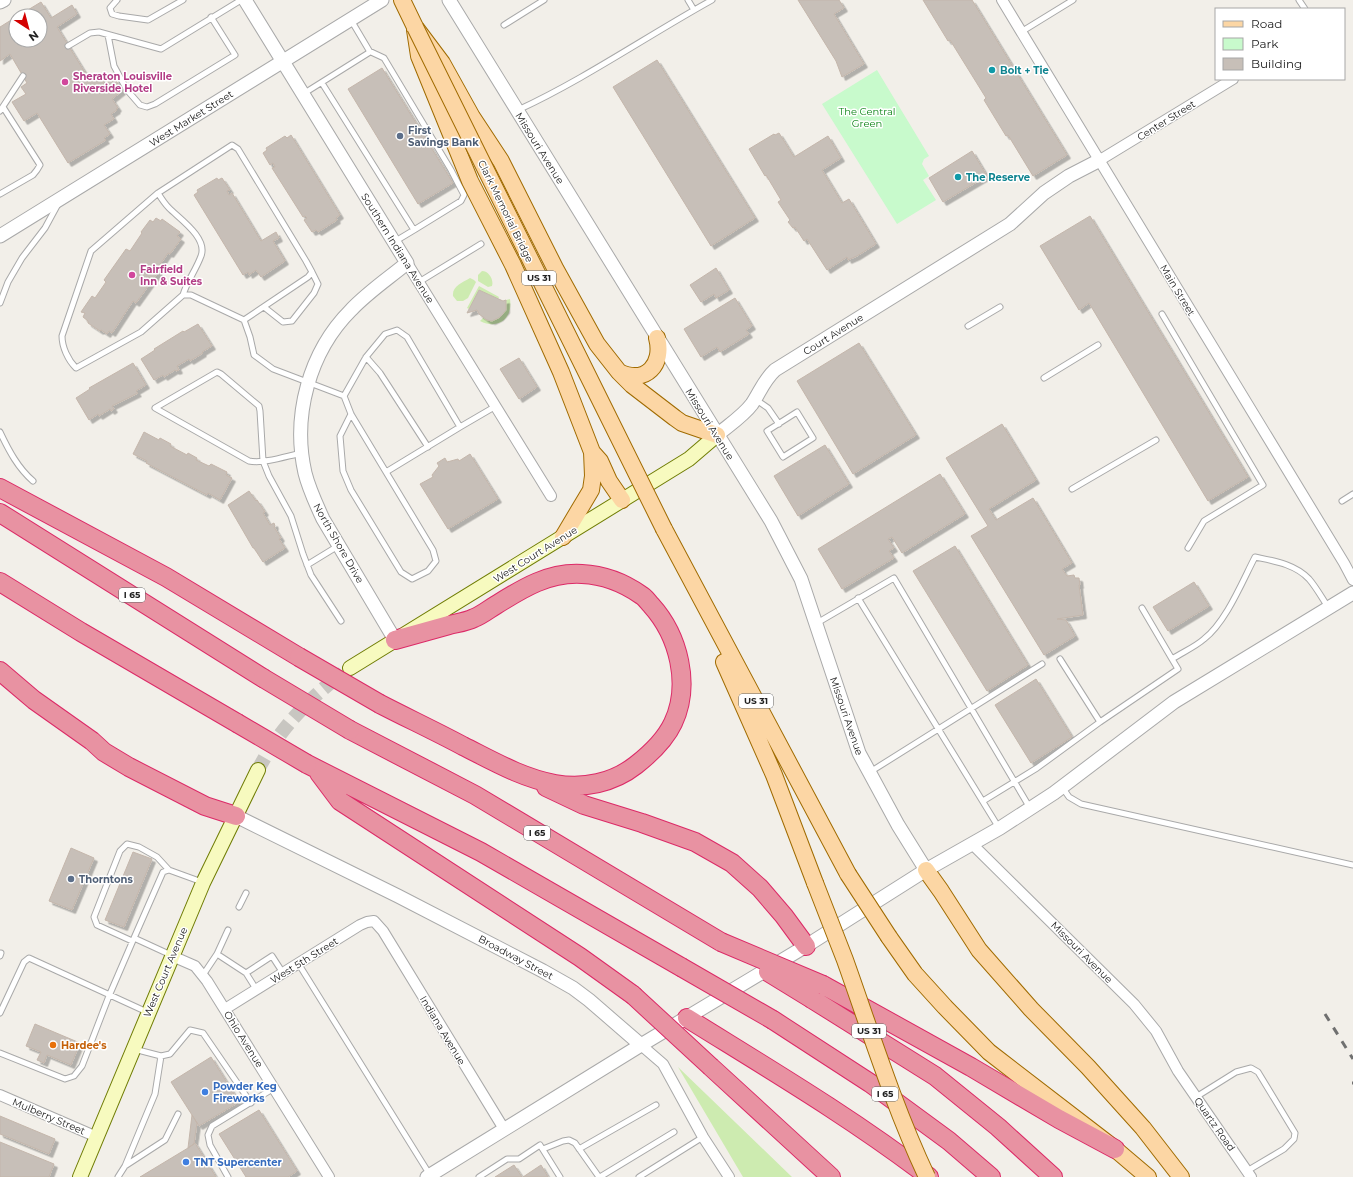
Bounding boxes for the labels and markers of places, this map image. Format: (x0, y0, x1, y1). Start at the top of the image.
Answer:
place label: Bolt + Tie (1000, 64, 1049, 77)
marker: Bolt + Tie (987, 65, 997, 75)
place label: Sheraton Louisville Riverside Hotel (73, 70, 172, 95)
marker: Sheraton Louisville Riverside Hotel (60, 77, 70, 87)
place label: First Savings Bank (408, 124, 479, 149)
marker: First Savings Bank (395, 131, 405, 141)
place label: The Reserve (966, 171, 1030, 184)
marker: The Reserve (953, 172, 963, 182)
place label: Fairfield Inn & Suites (140, 263, 203, 288)
marker: Fairfield Inn & Suites (127, 270, 137, 280)
place label: Thorntons (79, 873, 134, 886)
marker: Thorntons (66, 874, 76, 884)
place label: Hardee's (61, 1039, 107, 1052)
marker: Hardee's (48, 1040, 58, 1050)
place label: Powder Keg Fireworks (213, 1080, 277, 1105)
marker: Powder Keg Fireworks (200, 1087, 210, 1097)
place label: TNT Supercenter (194, 1156, 283, 1169)
marker: TNT Supercenter (181, 1157, 191, 1167)

